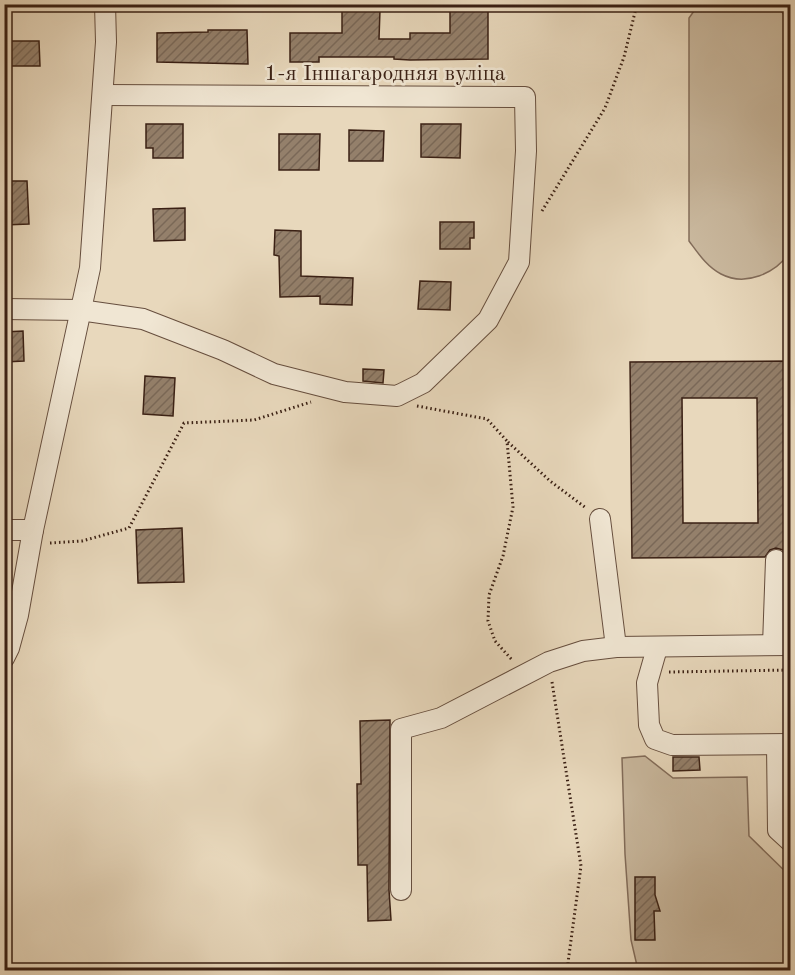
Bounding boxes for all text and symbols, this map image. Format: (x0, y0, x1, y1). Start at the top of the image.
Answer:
street label: 1-я Іншагародняя вуліца (264, 63, 506, 85)

